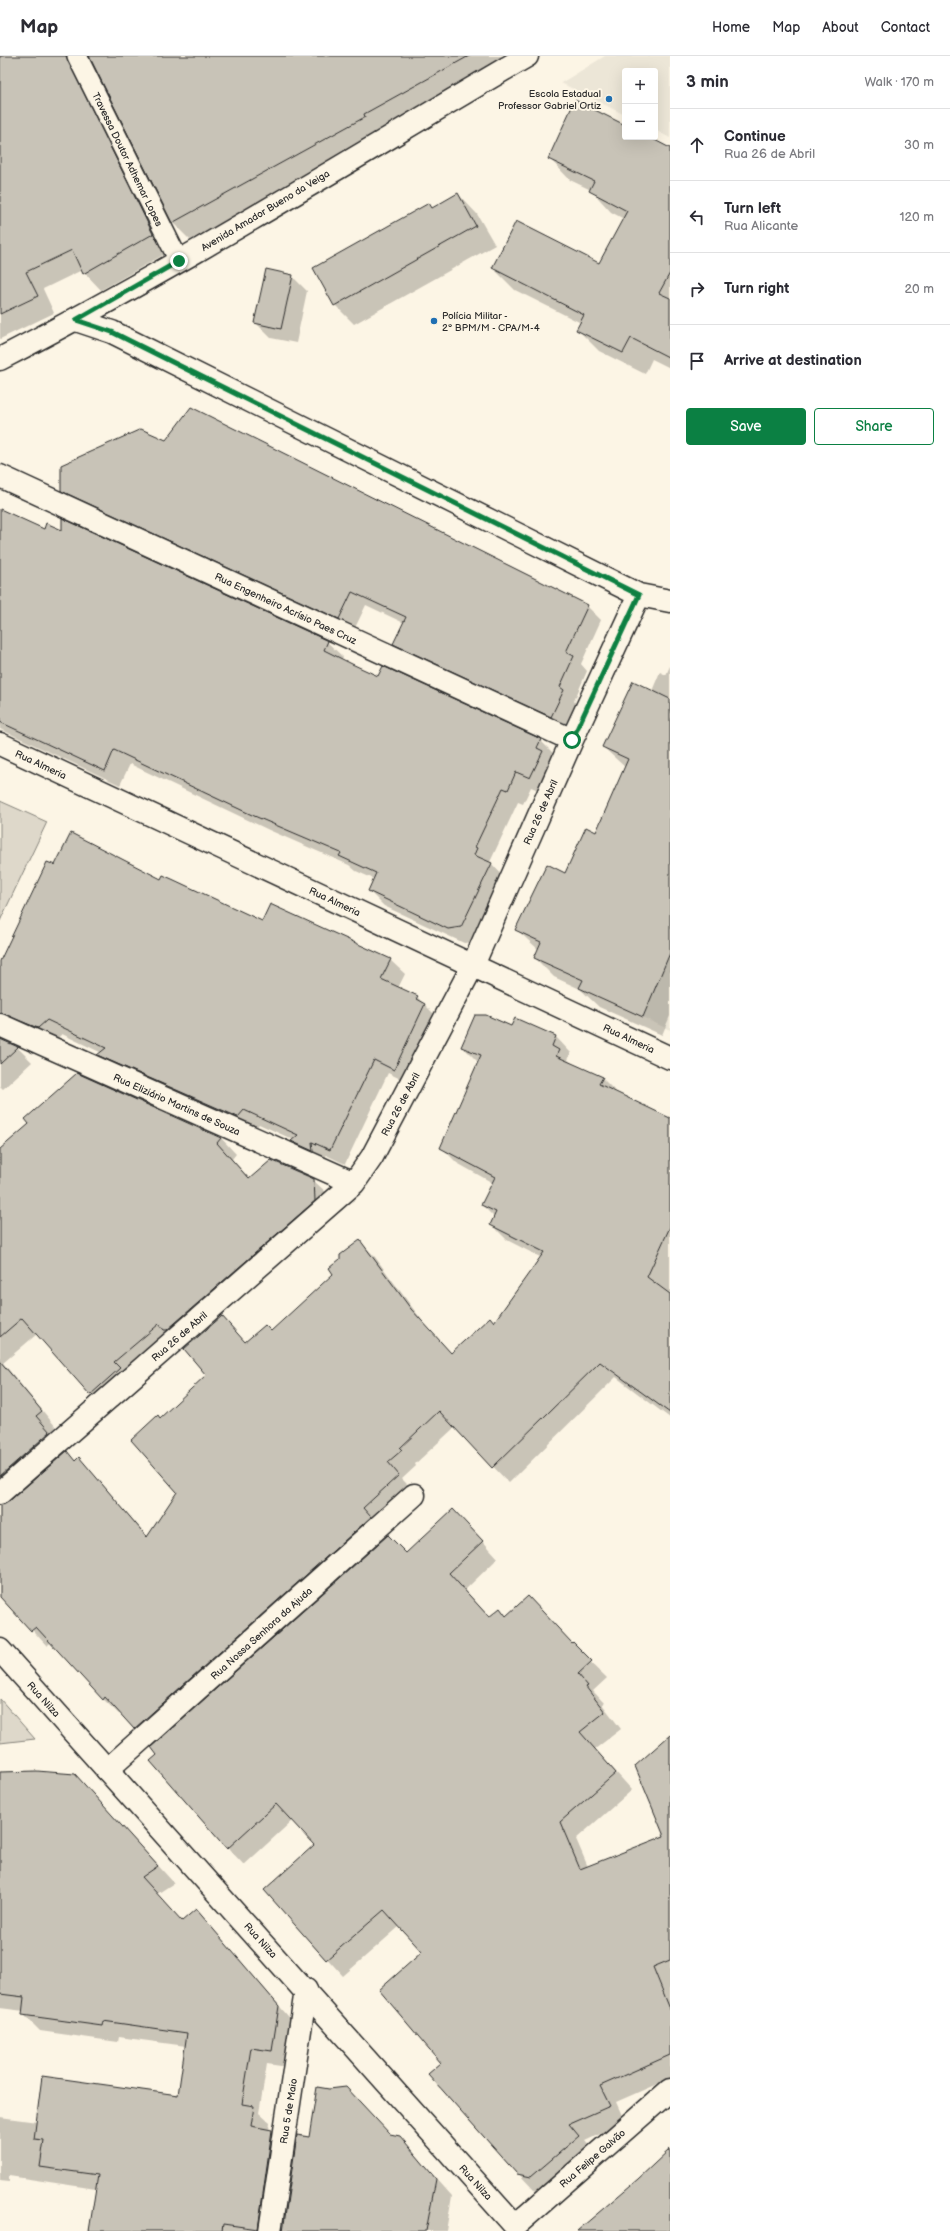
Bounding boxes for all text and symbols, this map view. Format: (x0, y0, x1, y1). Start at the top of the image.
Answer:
text: Map (20, 16, 58, 39)
text: Home (712, 19, 750, 36)
text: Map (772, 19, 800, 36)
text: About (822, 19, 859, 36)
text: Contact (881, 19, 930, 36)
map controls (622, 68, 658, 140)
button: + (622, 68, 658, 104)
text: 3 min (686, 72, 729, 92)
text: Walk · 170 m (864, 74, 934, 90)
place label: Escola Estadual Professor Gabriel Ortiz (498, 88, 601, 112)
street label: Travessa Doutor Adhemar Lopes (89, 90, 165, 228)
marker: Escola Estadual Professor Gabriel Ortiz (604, 94, 614, 104)
button: − (622, 104, 658, 140)
text: Continue (724, 127, 786, 146)
icon: ahead (686, 134, 708, 156)
text: 30 m (904, 137, 934, 153)
text: Rua 26 de Abril (724, 146, 815, 162)
street label: Avenida Amador Bueno da Veiga (199, 168, 332, 254)
text: Turn left (724, 199, 781, 218)
icon: left (686, 206, 708, 228)
text: 120 m (899, 209, 934, 225)
text: Rua Alicante (724, 218, 798, 234)
route end (170, 252, 188, 270)
icon: right (686, 278, 708, 300)
text: Turn right (724, 279, 789, 298)
text: 20 m (904, 281, 934, 297)
place label: Polícia Militar - 2º BPM/M - CPA/M-4 (442, 310, 540, 334)
marker: Polícia Militar - 2º BPM/M - CPA/M-4 (429, 316, 439, 326)
icon: arrive (686, 350, 708, 372)
text: Arrive at destination (724, 351, 862, 370)
button: Save (686, 408, 806, 445)
button: Share (814, 408, 934, 445)
street label: Rua Engenheiro Acrísio Paes Cruz (213, 571, 359, 647)
route start (563, 731, 581, 749)
street label: Rua Almeria (13, 748, 68, 782)
street label: Rua 26 de Abril (521, 778, 561, 847)
street label: Rua Almeria (307, 885, 362, 919)
street label: Rua Almeria (601, 1022, 656, 1056)
street label: Rua Eliziário Martins de Souza (111, 1071, 242, 1139)
street label: Rua 26 de Abril (379, 1071, 423, 1138)
street label: Rua 26 de Abril (149, 1309, 210, 1364)
street label: Rua Nossa Senhora da Ajuda (208, 1585, 315, 1683)
street label: Rua Nilza (24, 1680, 62, 1720)
street label: Rua Nilza (241, 1921, 279, 1961)
street label: Rua 5 de Maio (278, 2077, 300, 2145)
street label: Rua Felipe Galvão (557, 2127, 628, 2191)
street label: Rua Nilza (456, 2163, 494, 2203)

